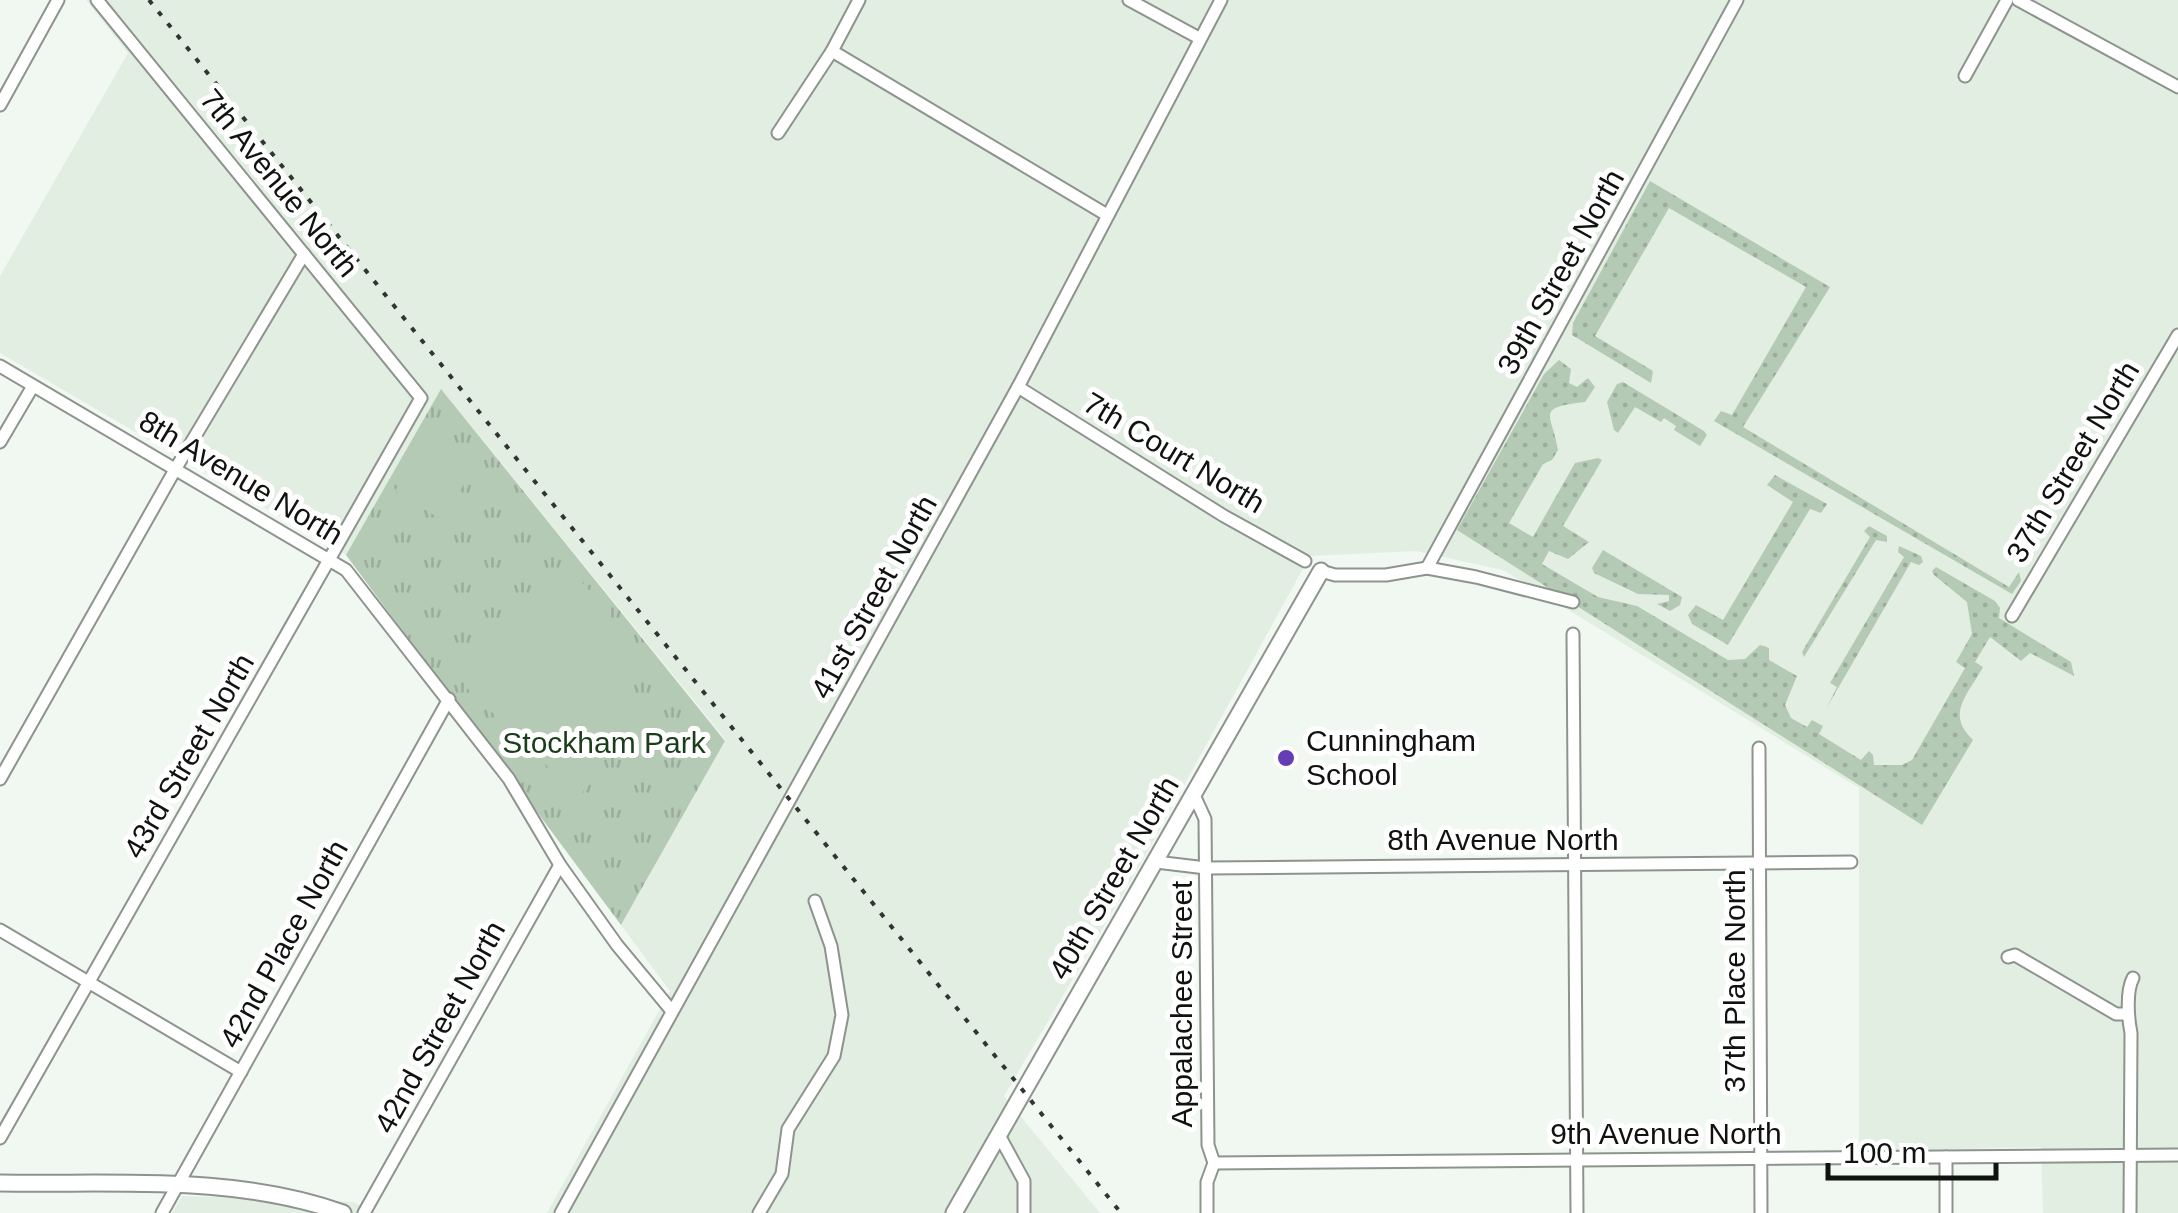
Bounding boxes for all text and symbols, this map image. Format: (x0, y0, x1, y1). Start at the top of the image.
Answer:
street label: 7th Avenue North (194, 82, 365, 283)
street label: 39th Street North (1491, 164, 1630, 380)
street label: 37th Street North (2000, 355, 2146, 568)
street label: 7th Court North (1078, 386, 1271, 520)
street label: 8th Avenue North (134, 404, 349, 551)
street label: 41st Street North (804, 490, 943, 704)
street label: 43rd Street North (117, 648, 260, 864)
place label: Cunningham School (1306, 724, 1476, 791)
park label: Stockham Park (502, 726, 707, 759)
marker: Cunningham School (1275, 747, 1297, 769)
street label: 40th Street North (1042, 771, 1185, 985)
street label: 8th Avenue North (1387, 823, 1619, 856)
street label: 42nd Place North (213, 834, 354, 1053)
street label: 37th Place North (1718, 869, 1751, 1093)
street label: Appalachee Street (1165, 880, 1198, 1127)
street label: 42nd Street North (368, 915, 511, 1138)
street label: 9th Avenue North (1550, 1117, 1782, 1150)
scale bar (1828, 1118, 1996, 1180)
text: 100 m (1843, 1136, 1926, 1169)

